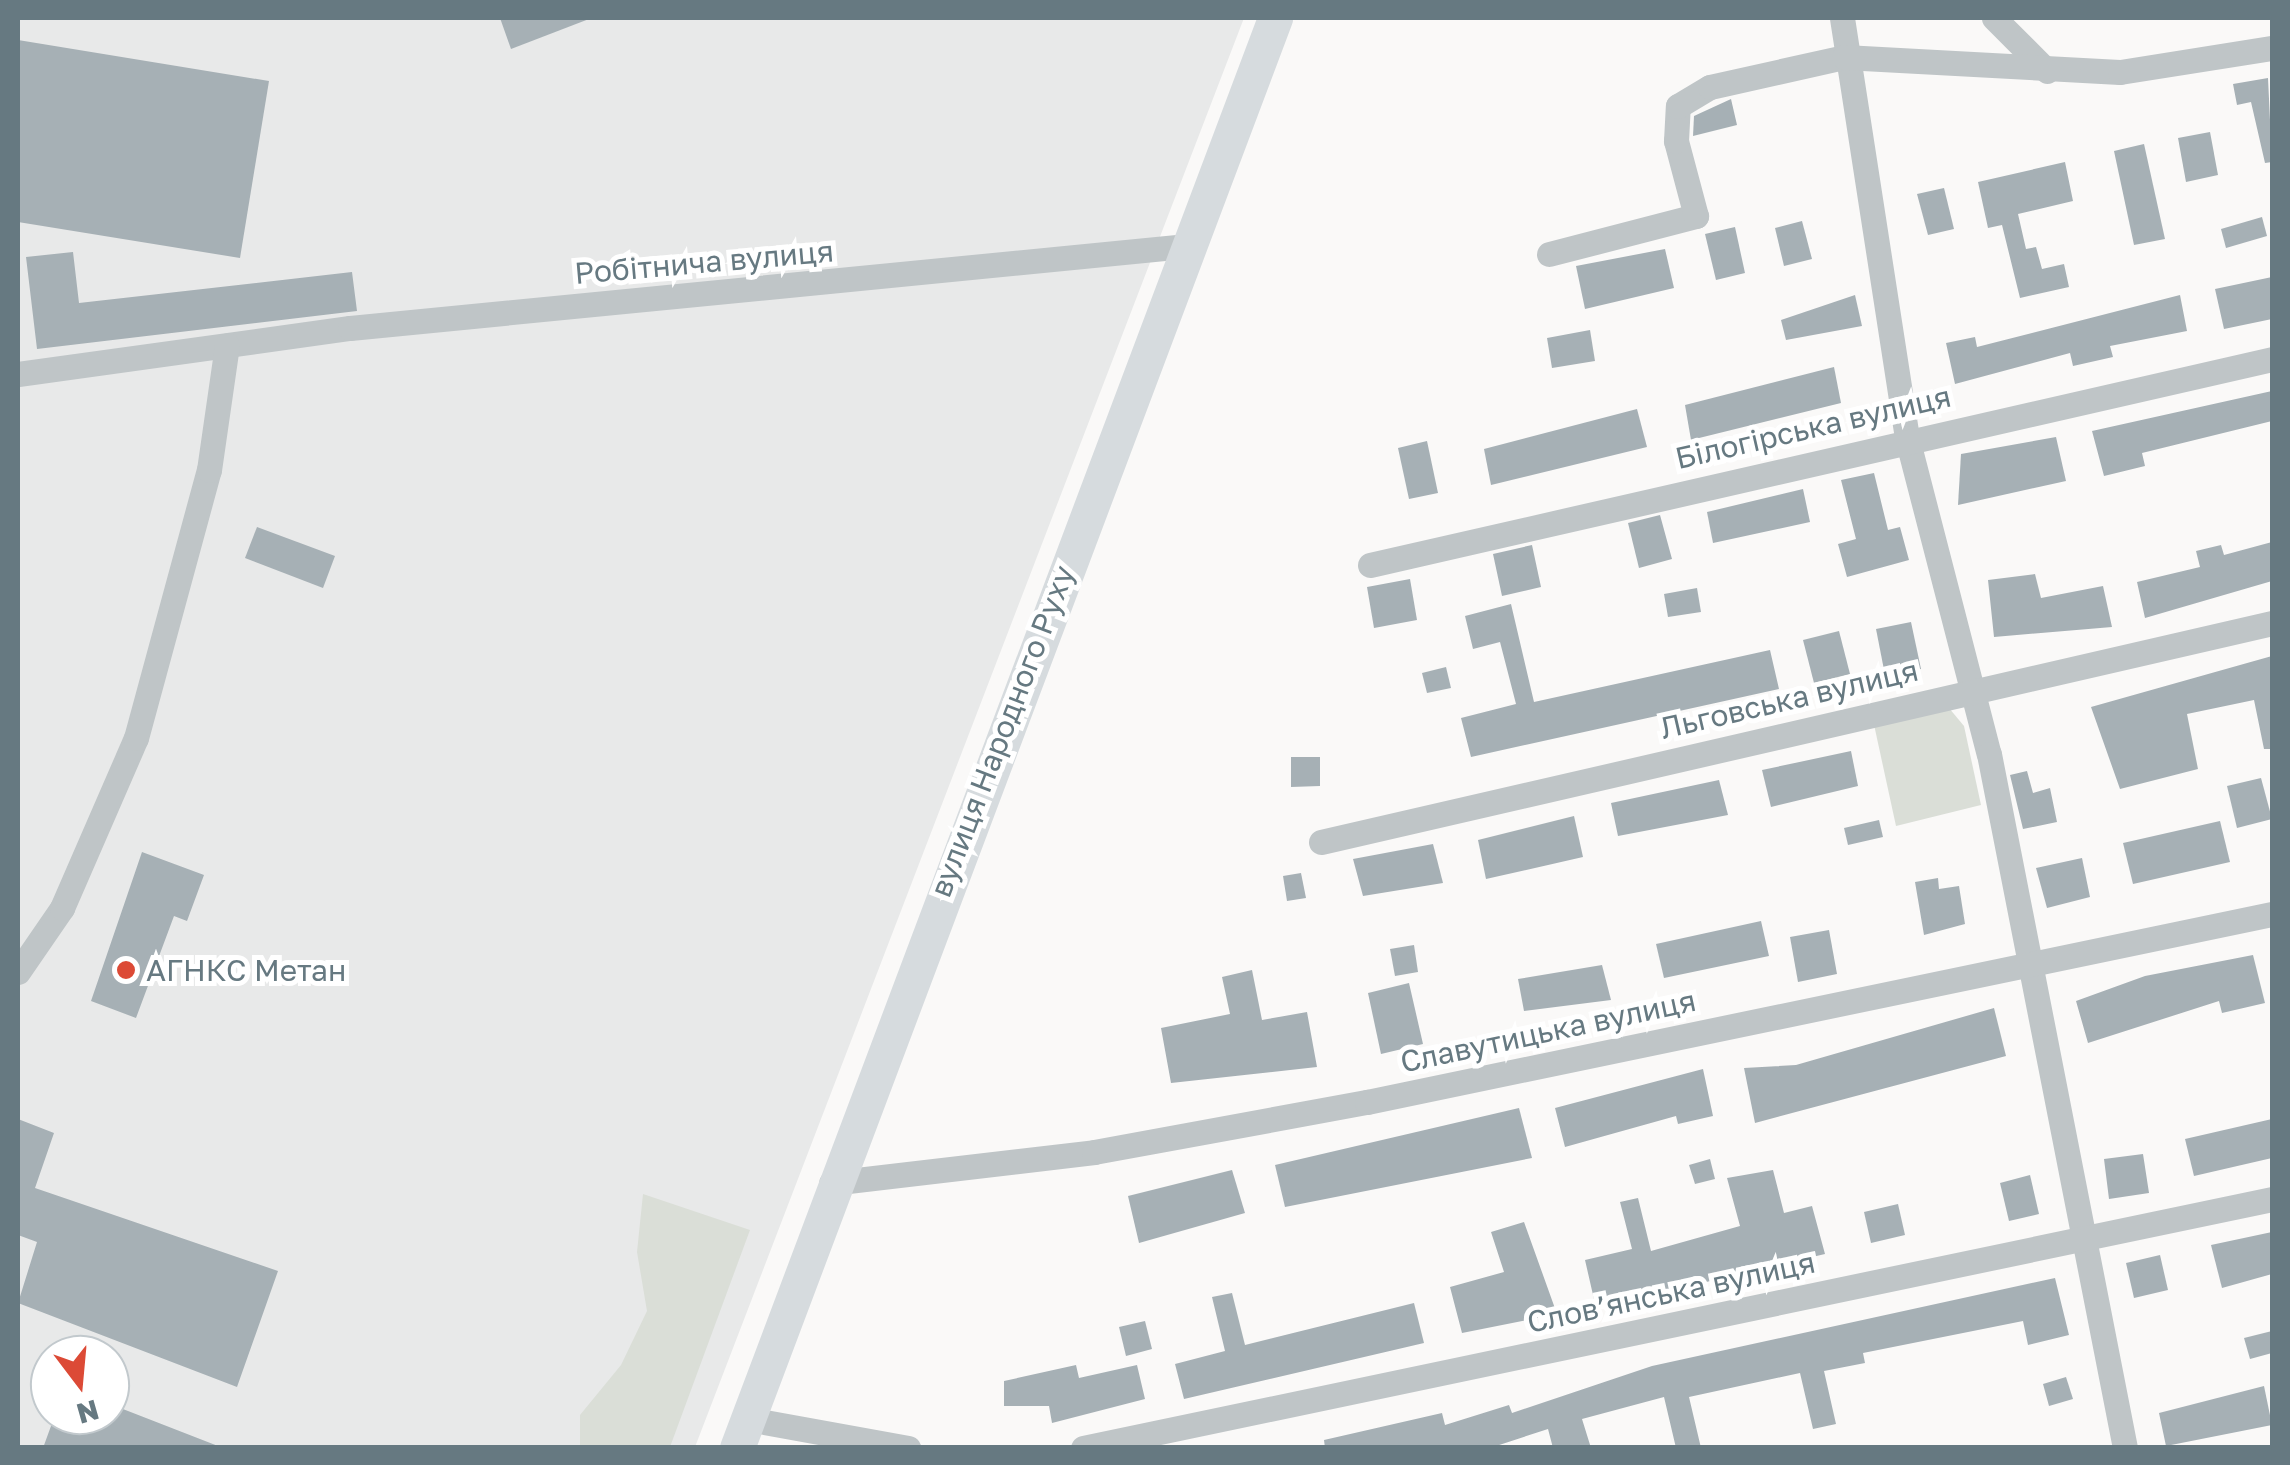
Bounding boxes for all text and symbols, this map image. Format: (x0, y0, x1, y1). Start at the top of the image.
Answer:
street label: Робітнича вулиця (573, 233, 835, 291)
street label: Білогірська вулиця (1672, 378, 1954, 476)
street label: вулиця Народного Руху (922, 560, 1082, 902)
street label: Льговська вулиця (1657, 652, 1921, 746)
place label: АГНКС Метан (146, 952, 346, 988)
marker: АГНКС Метан (115, 959, 137, 981)
street label: Славутицька вулиця (1397, 982, 1699, 1080)
street label: Словʼянська вулиця (1524, 1244, 1818, 1340)
north arrow (30, 1335, 130, 1435)
text: N (73, 1394, 103, 1431)

